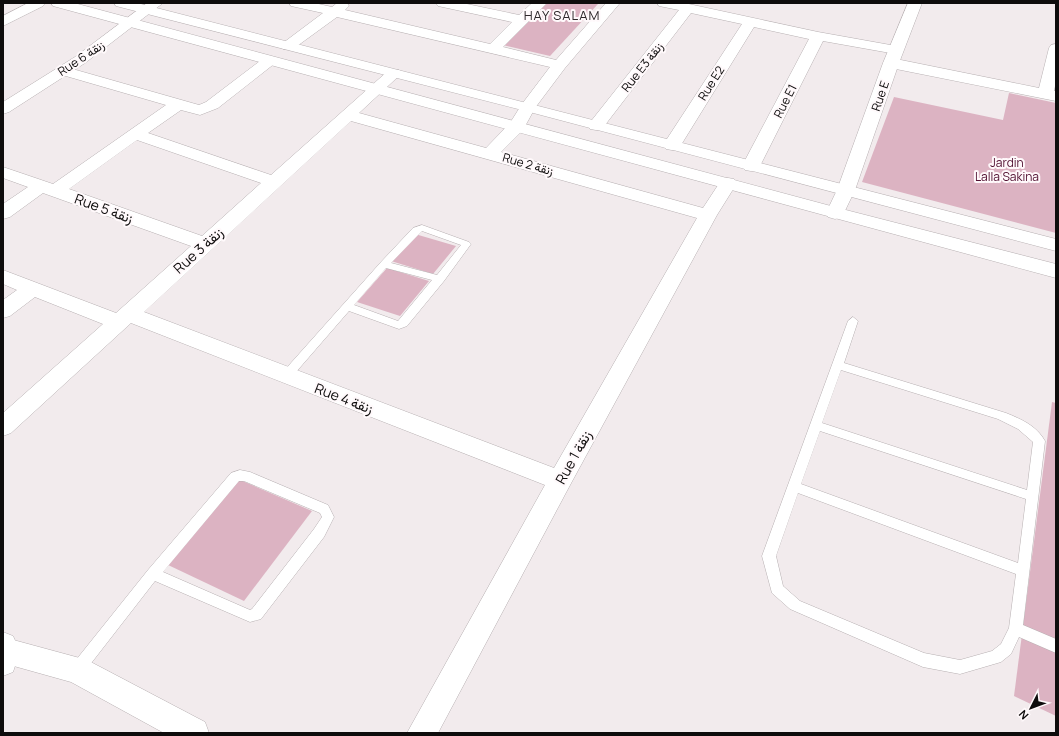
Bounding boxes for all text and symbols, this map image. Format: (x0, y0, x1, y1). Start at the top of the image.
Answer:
district label: HAY SALAM (524, 6, 600, 24)
street label: Rue 6 زنقة (54, 36, 108, 80)
street label: Rue E3 زنقة (617, 39, 667, 95)
street label: Rue E2 (694, 62, 728, 104)
street label: Rue E (867, 78, 893, 113)
street label: Rue E1 (769, 81, 801, 121)
street label: Rue 2 زنقة (501, 149, 555, 179)
park label: Jardin Lalla Sakina (975, 154, 1039, 185)
street label: Rue 5 زنقة (72, 189, 136, 227)
street label: Rue 3 زنقة (169, 222, 227, 277)
street label: Rue 4 زنقة (312, 378, 376, 418)
street label: Rue 1 زنقة (551, 427, 596, 487)
north arrow (1011, 688, 1051, 728)
text: N (1015, 707, 1031, 723)

